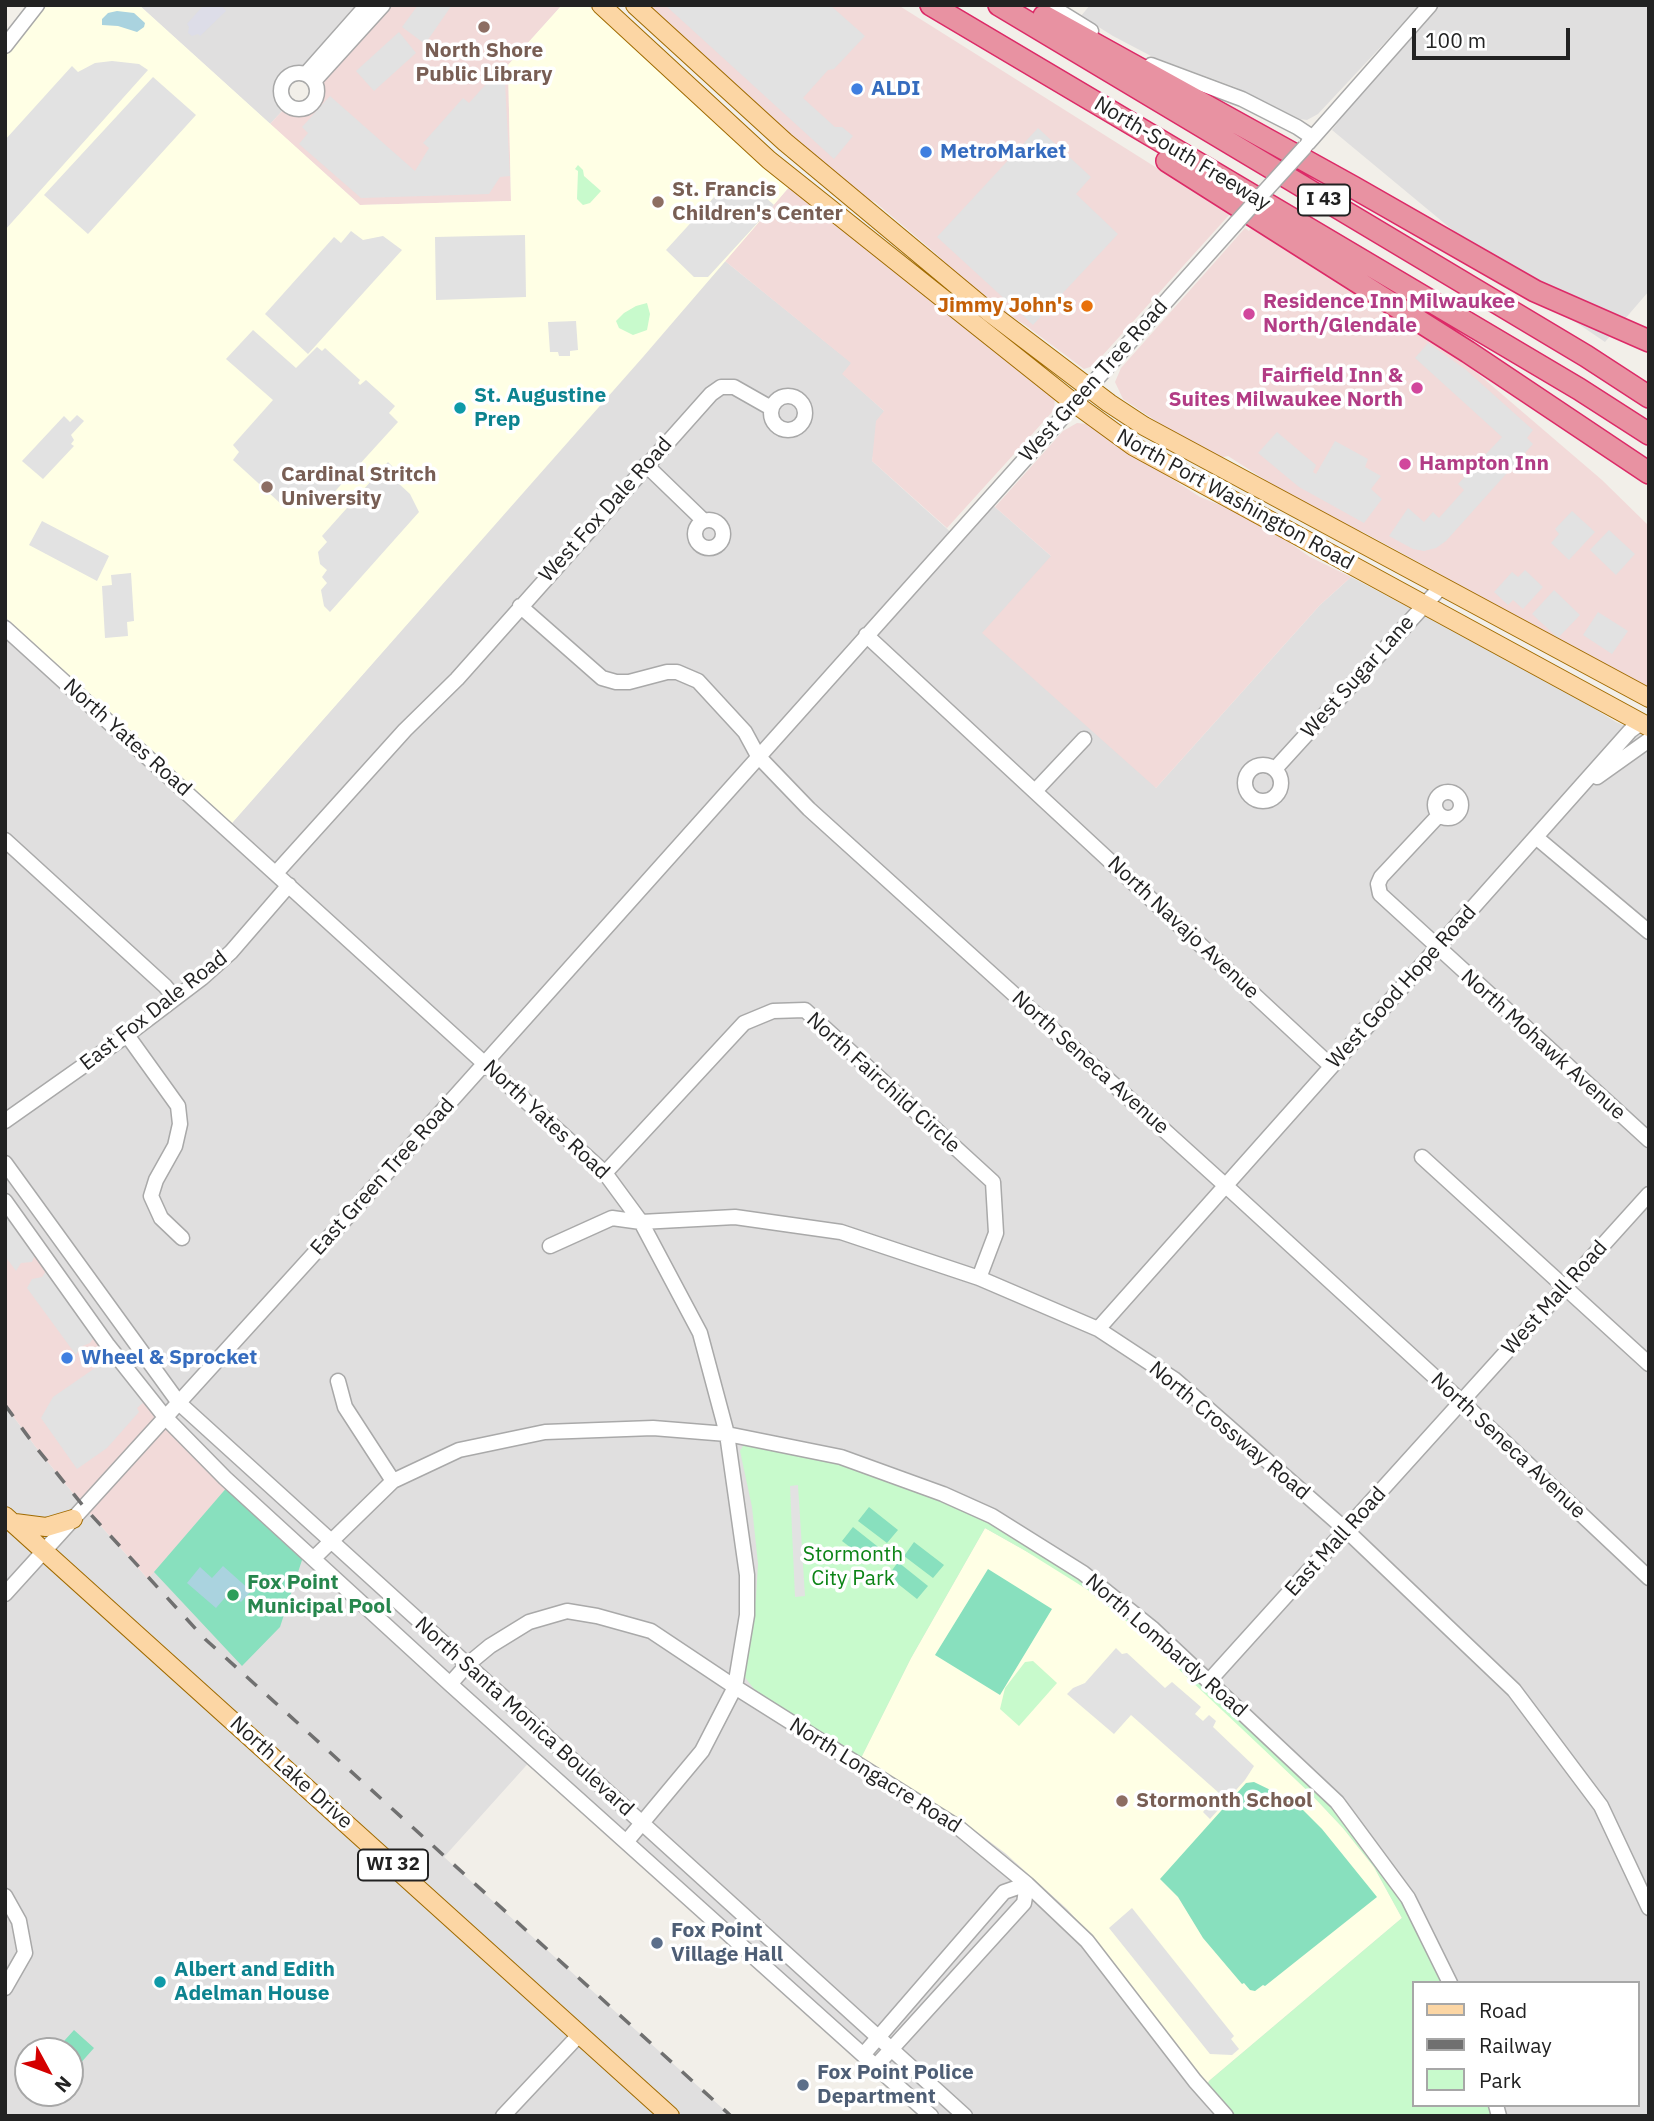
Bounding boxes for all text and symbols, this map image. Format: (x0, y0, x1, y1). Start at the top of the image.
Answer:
scale bar (1416, 14, 1574, 58)
marker: North Shore Public Library (476, 19, 492, 35)
text: 100 m (1425, 26, 1486, 54)
place label: North Shore Public Library (415, 38, 553, 88)
place label: ALDI (871, 76, 920, 102)
marker: ALDI (849, 81, 865, 97)
street label: North-South Freeway (1089, 91, 1275, 217)
place label: MetroMarket (940, 139, 1066, 165)
marker: MetroMarket (918, 144, 934, 160)
place label: St. Francis Children's Center (672, 177, 843, 227)
road number: I 43 (1298, 184, 1350, 216)
marker: St. Francis Children's Center (650, 194, 666, 210)
place label: Residence Inn Milwaukee North/Glendale (1263, 289, 1515, 339)
place label: Jimmy John's (937, 293, 1073, 319)
street label: West Green Tree Road (1015, 295, 1173, 467)
marker: Jimmy John's (1079, 298, 1095, 314)
marker: Residence Inn Milwaukee North/Glendale (1241, 306, 1257, 322)
place label: Fairfield Inn & Suites Milwaukee North (1168, 363, 1403, 413)
marker: Fairfield Inn & Suites Milwaukee North (1409, 380, 1425, 396)
place label: St. Augustine Prep (474, 383, 606, 433)
marker: St. Augustine Prep (452, 400, 468, 416)
street label: North Port Washington Road (1112, 424, 1358, 576)
street label: West Fox Dale Road (534, 432, 678, 588)
place label: Hampton Inn (1419, 451, 1549, 477)
marker: Hampton Inn (1397, 456, 1413, 472)
place label: Cardinal Stritch University (281, 462, 436, 512)
marker: Cardinal Stritch University (259, 479, 275, 495)
street label: West Sugar Lane (1296, 610, 1420, 744)
street label: North Yates Road (58, 674, 196, 802)
street label: North Navajo Avenue (1102, 851, 1264, 1005)
street label: West Good Hope Road (1322, 900, 1482, 1074)
street label: East Fox Dale Road (75, 946, 233, 1076)
street label: North Mohawk Avenue (1455, 964, 1631, 1126)
street label: North Seneca Avenue (1006, 986, 1174, 1140)
street label: North Fairchild Circle (801, 1007, 965, 1159)
street label: North Yates Road (478, 1055, 614, 1185)
street label: East Green Tree Road (306, 1093, 460, 1261)
street label: West Mall Road (1497, 1236, 1613, 1360)
place label: Wheel & Sprocket (81, 1345, 257, 1371)
marker: Wheel & Sprocket (59, 1350, 75, 1366)
street label: North Crossway Road (1144, 1356, 1314, 1506)
street label: North Seneca Avenue (1425, 1368, 1591, 1524)
street label: East Mall Road (1280, 1482, 1392, 1602)
park label: Stormonth City Park (803, 1542, 903, 1592)
street label: North Lombardy Road (1080, 1569, 1252, 1723)
place label: Fox Point Municipal Pool (247, 1570, 392, 1620)
marker: Fox Point Municipal Pool (225, 1587, 241, 1603)
street label: North Santa Monica Boulevard (409, 1612, 639, 1822)
street label: North Lake Drive (224, 1711, 358, 1835)
street label: North Longacre Road (784, 1713, 966, 1839)
place label: Stormonth School (1136, 1788, 1312, 1814)
marker: Stormonth School (1114, 1793, 1130, 1809)
road number: WI 32 (358, 1850, 428, 1881)
place label: Fox Point Village Hall (671, 1918, 783, 1968)
marker: Fox Point Village Hall (649, 1935, 665, 1951)
place label: Albert and Edith Adelman House (174, 1957, 335, 2007)
marker: Albert and Edith Adelman House (152, 1974, 168, 1990)
legend (1412, 1981, 1640, 2107)
text: Road (1479, 1996, 1527, 2024)
text: Railway (1479, 2031, 1552, 2059)
north arrow (14, 2037, 84, 2107)
place label: Fox Point Police Department (817, 2060, 974, 2110)
text: Park (1479, 2066, 1522, 2094)
text: N (50, 2071, 77, 2098)
marker: Fox Point Police Department (795, 2077, 811, 2093)

